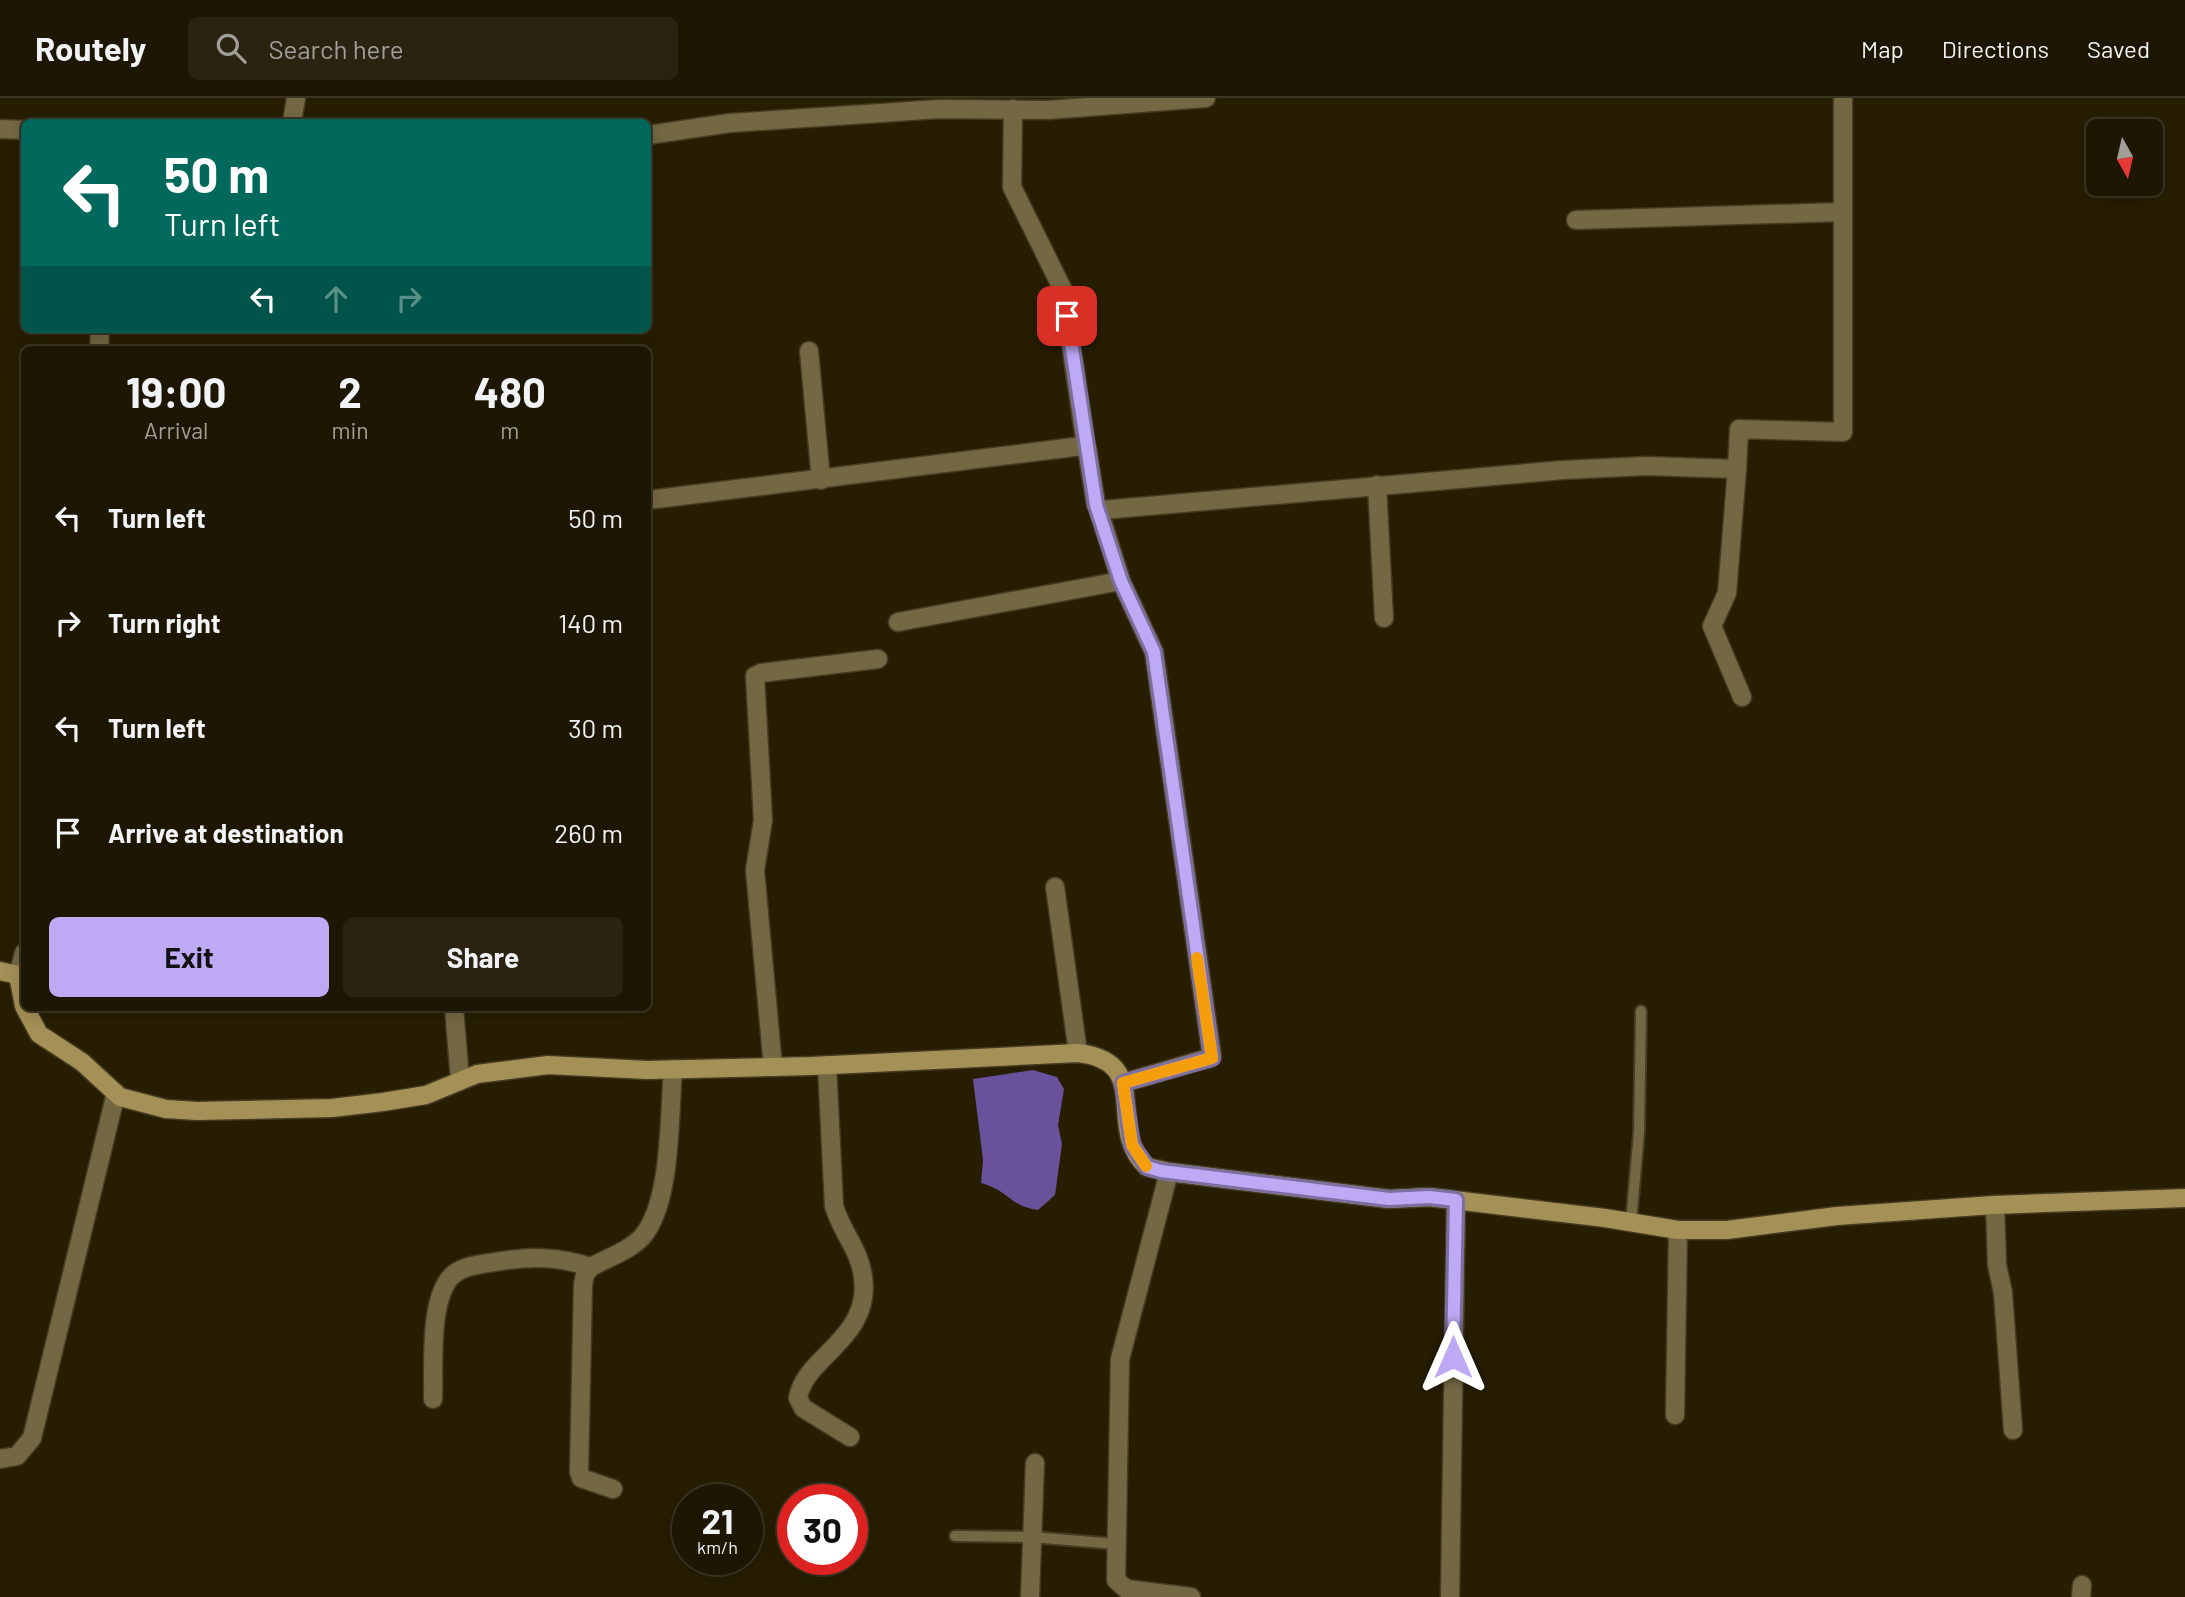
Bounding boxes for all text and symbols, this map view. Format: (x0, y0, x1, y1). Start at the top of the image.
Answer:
search box (188, 17, 678, 80)
text: Routely (35, 28, 146, 68)
icon: search (212, 29, 250, 67)
text: Search here (268, 33, 404, 64)
text: Map (1861, 34, 1904, 63)
text: Directions (1942, 34, 2049, 63)
text: Saved (2087, 34, 2150, 63)
north arrow (2086, 119, 2163, 196)
map controls (2086, 119, 2163, 196)
text: 50 m (164, 144, 269, 203)
icon: left (49, 147, 140, 238)
text: Turn left (164, 204, 281, 242)
icon: left (244, 280, 282, 318)
icon: ahead (317, 280, 355, 318)
icon: right (390, 280, 428, 318)
pin (1037, 286, 1097, 346)
icon: arrive (1048, 297, 1086, 335)
text: 19:00 (126, 366, 226, 416)
text: 2 (338, 366, 362, 416)
text: 480 (474, 366, 546, 416)
text: Arrival (144, 416, 208, 444)
text: min (331, 416, 369, 444)
text: m (500, 416, 519, 444)
icon: left (49, 499, 87, 537)
text: Turn left (108, 502, 206, 533)
text: 50 m (568, 502, 623, 533)
icon: right (49, 604, 87, 642)
text: Turn right (108, 607, 221, 638)
text: 140 m (558, 607, 623, 638)
icon: left (49, 709, 87, 747)
text: Turn left (108, 712, 206, 743)
text: 30 m (568, 712, 623, 743)
icon: arrive (49, 814, 87, 852)
text: Arrive at destination (108, 817, 344, 848)
text: 260 m (554, 817, 623, 848)
button: Exit (49, 917, 329, 997)
button: Share (343, 917, 623, 997)
position arrow (1416, 1320, 1490, 1394)
speed limit sign: 30 (777, 1484, 868, 1575)
text: 21 (702, 1499, 733, 1541)
text: km/h (697, 1536, 738, 1558)

